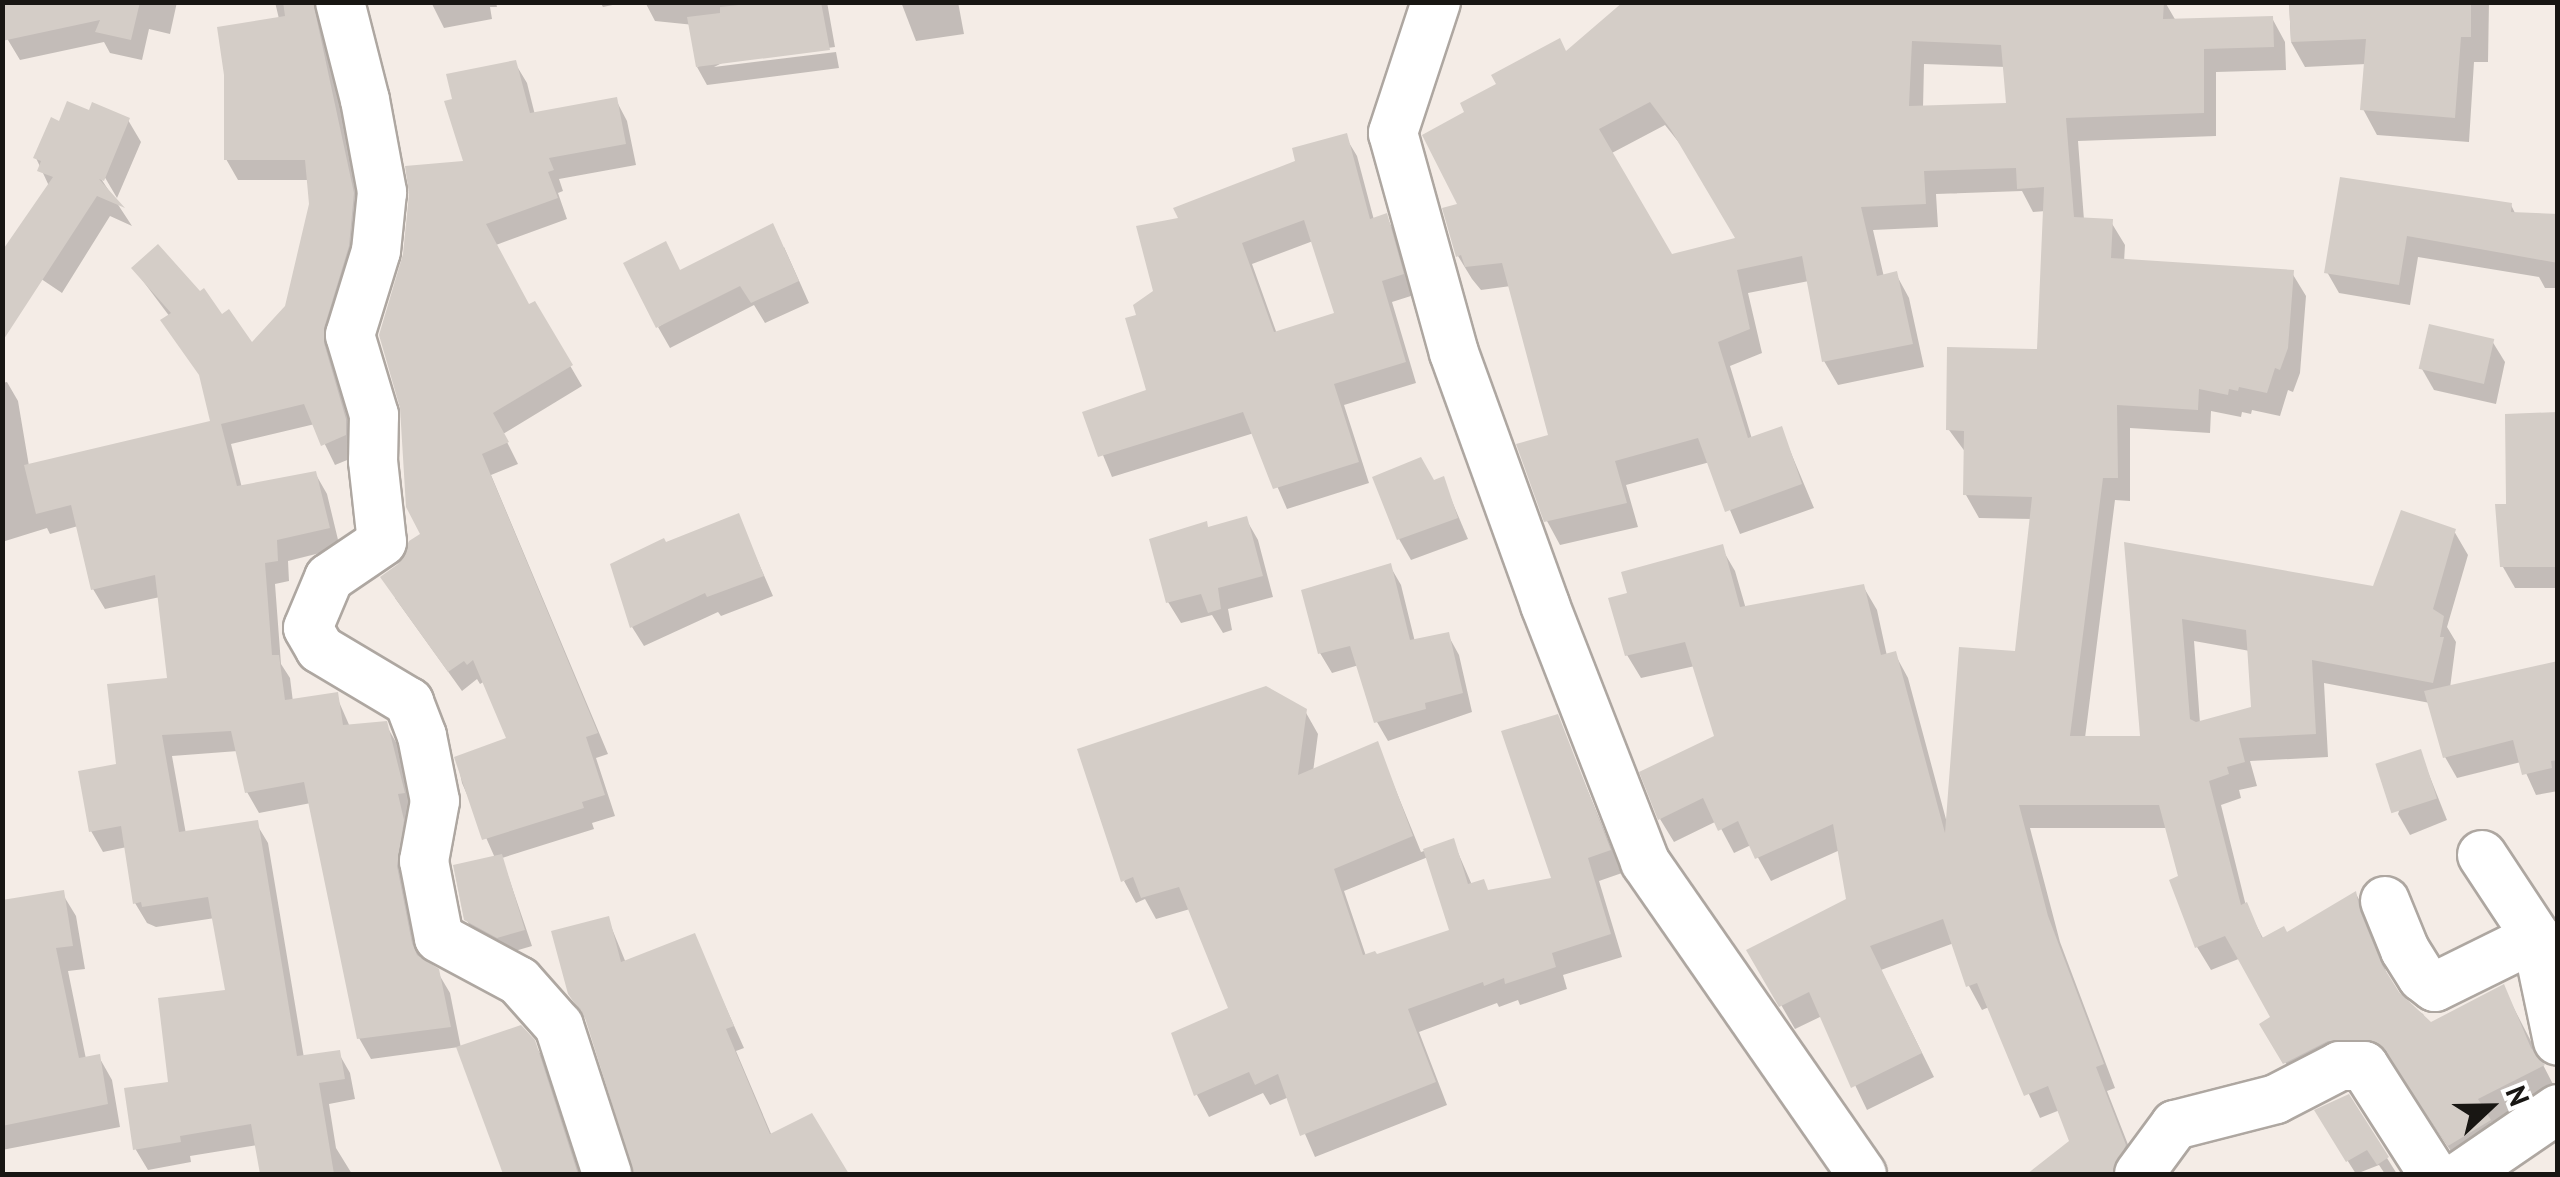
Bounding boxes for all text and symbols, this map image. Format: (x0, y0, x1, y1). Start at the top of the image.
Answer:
north arrow (2440, 1057, 2540, 1157)
text: N (2498, 1080, 2539, 1111)

